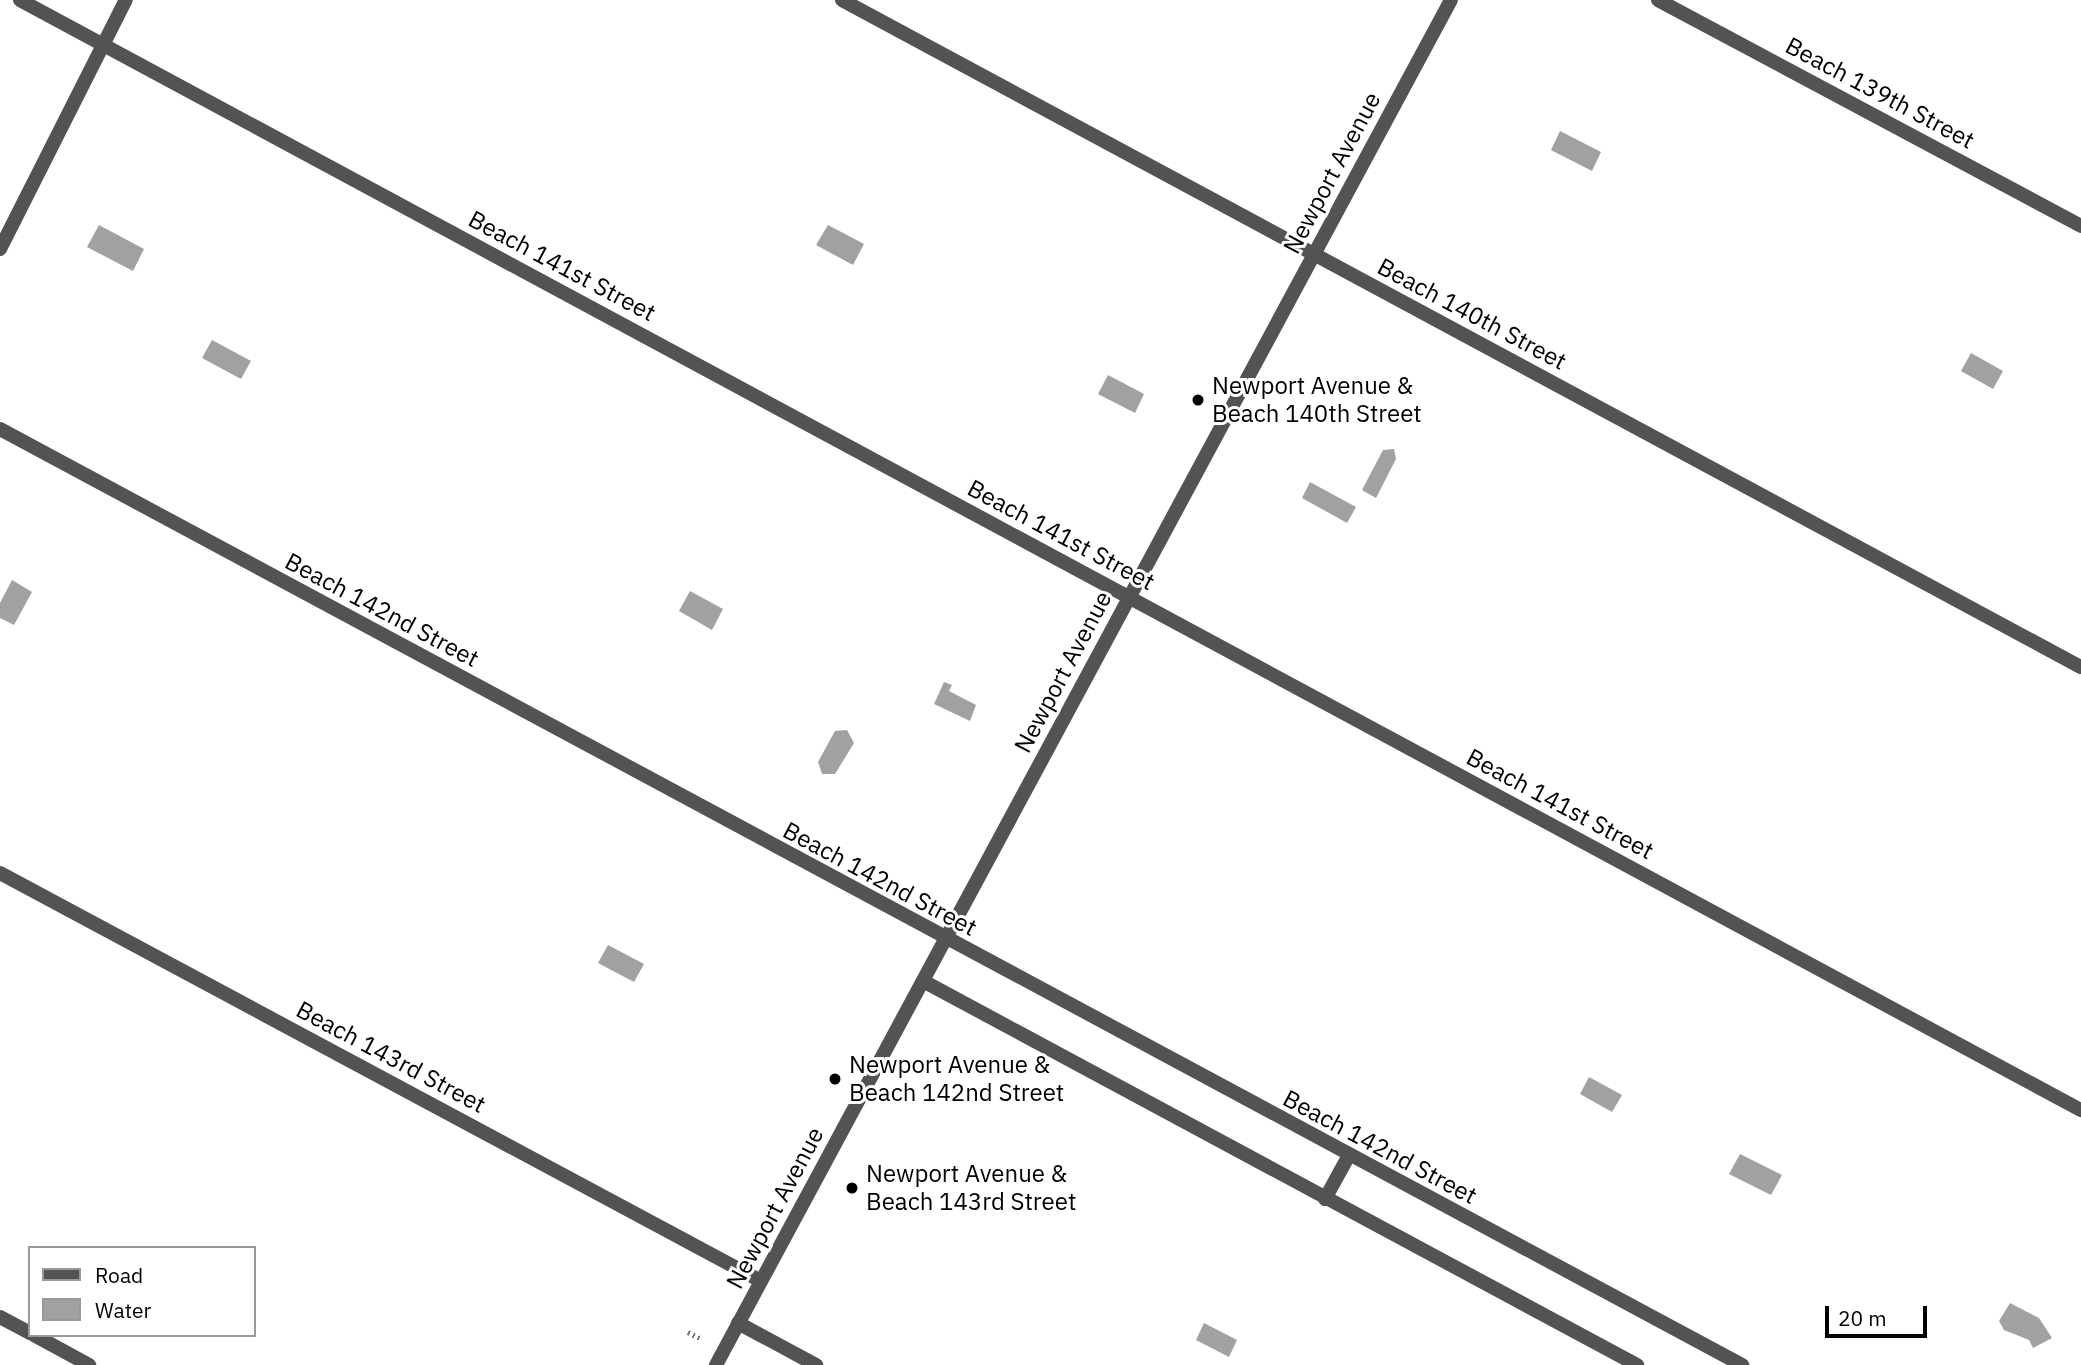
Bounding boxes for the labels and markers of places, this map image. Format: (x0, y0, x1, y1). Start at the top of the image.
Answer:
place label: Newport Avenue & Beach 140th Street (1212, 372, 1422, 428)
marker: Newport Avenue & Beach 140th Street (1190, 392, 1206, 408)
place label: Newport Avenue & Beach 142nd Street (849, 1051, 1064, 1107)
marker: Newport Avenue & Beach 142nd Street (827, 1071, 843, 1087)
place label: Newport Avenue & Beach 143rd Street (866, 1160, 1076, 1216)
marker: Newport Avenue & Beach 143rd Street (844, 1180, 860, 1196)

